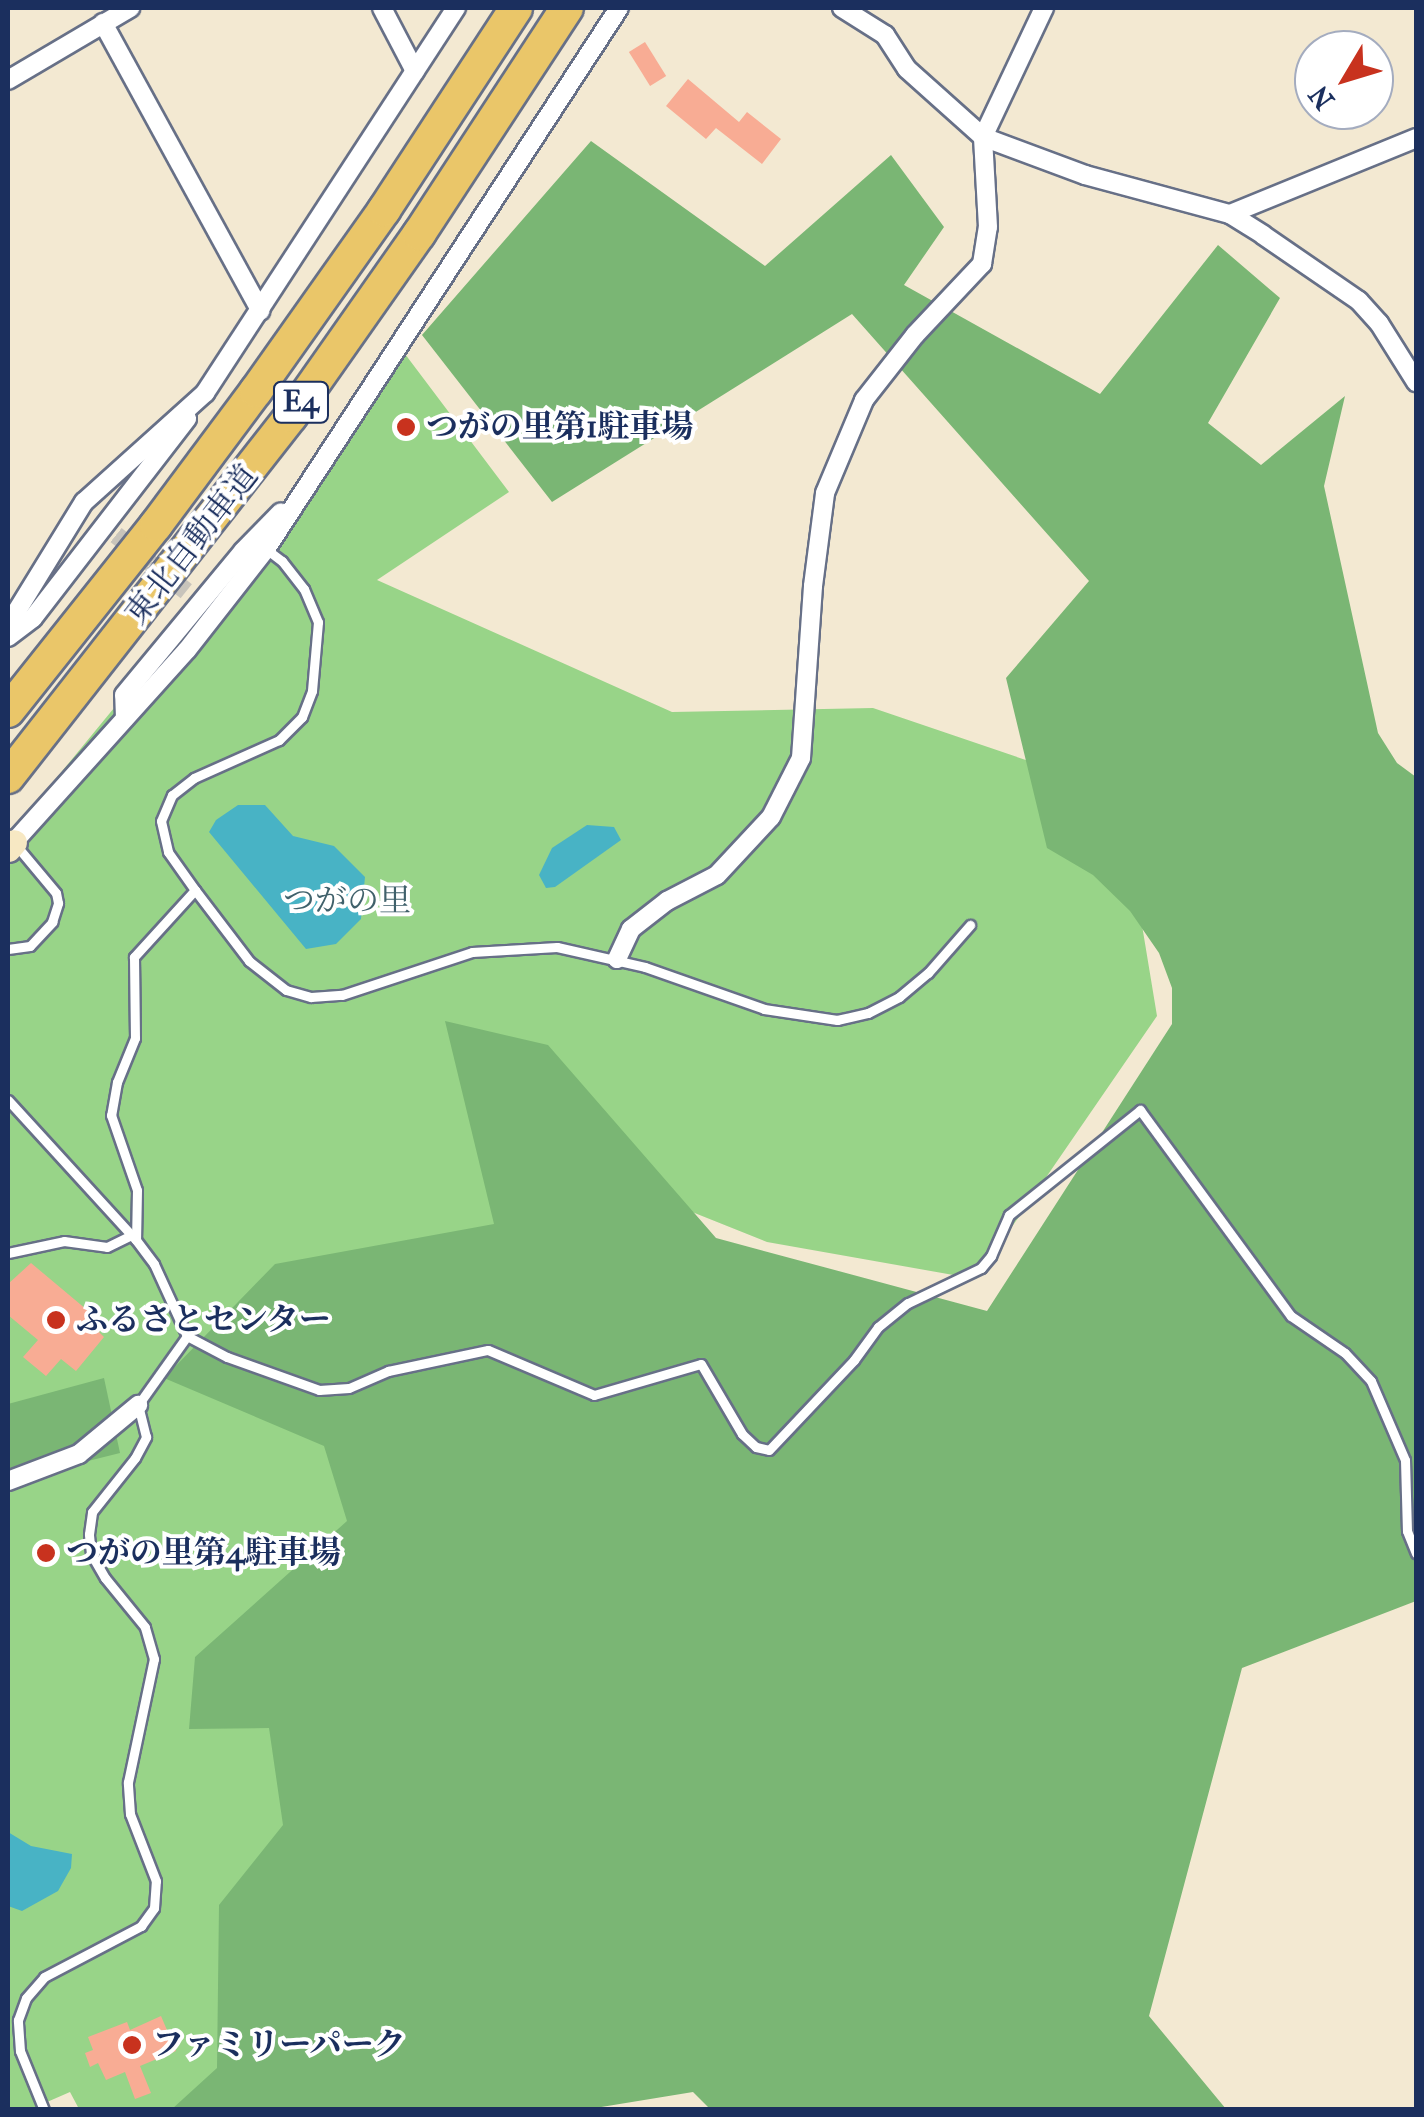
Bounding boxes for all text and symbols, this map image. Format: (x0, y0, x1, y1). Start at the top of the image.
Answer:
north arrow (1294, 30, 1394, 130)
text: N (1302, 79, 1341, 116)
road number: E4 (271, 377, 331, 427)
place label: つがの里第1駐車場 (426, 408, 693, 446)
marker: つがの里第1駐車場 (395, 416, 417, 438)
street label: 東北自動車道 (118, 458, 266, 632)
park label: つがの里 (283, 882, 411, 920)
place label: ふるさとセンター (76, 1301, 332, 1339)
marker: ふるさとセンター (45, 1309, 67, 1331)
place label: つがの里第4駐車場 (66, 1534, 341, 1572)
marker: つがの里第4駐車場 (35, 1542, 57, 1564)
place label: ファミリーパーク (152, 2026, 408, 2064)
marker: ファミリーパーク (121, 2034, 143, 2056)

